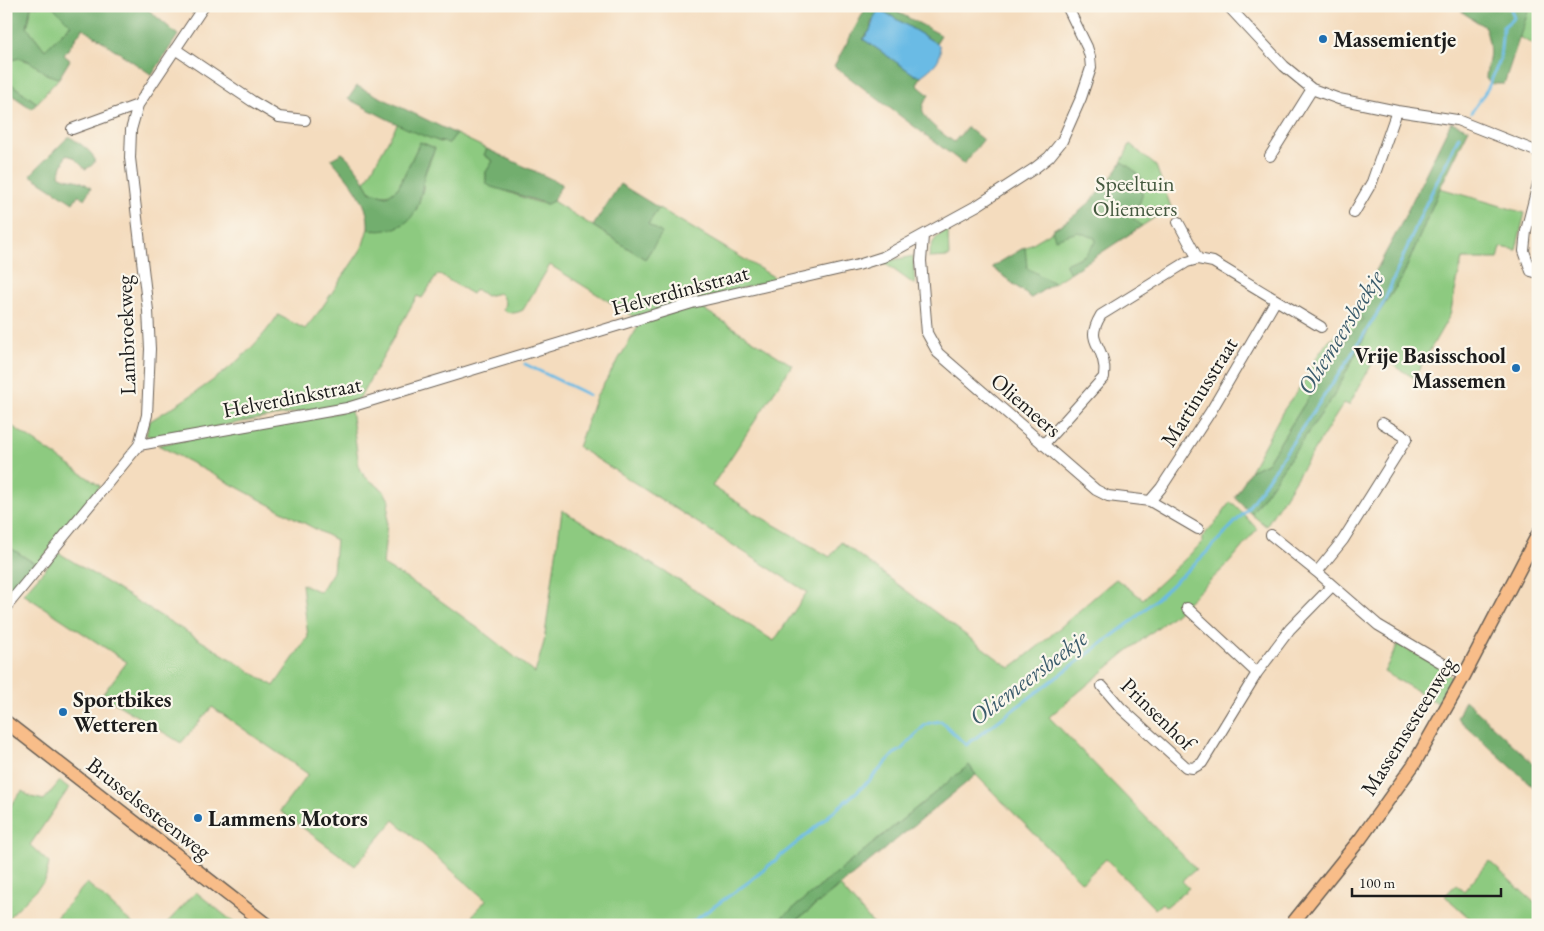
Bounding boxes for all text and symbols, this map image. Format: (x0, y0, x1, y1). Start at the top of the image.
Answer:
place label: Massemientje (1333, 25, 1456, 54)
marker: Massemientje (1317, 33, 1329, 45)
park label: Speeltuin Oliemeers (1093, 169, 1177, 223)
street label: Helverdinkstraat (608, 258, 752, 322)
water label: Oliemeersbeekje (1290, 263, 1391, 400)
street label: Lambroekweg (109, 274, 143, 395)
street label: Martinusstraat (1154, 332, 1244, 452)
place label: Vrije Basisschool Massemen (1354, 341, 1507, 395)
marker: Vrije Basisschool Massemen (1510, 362, 1522, 374)
street label: Oliemeers (985, 366, 1067, 444)
street label: Helverdinkstraat (220, 369, 364, 425)
water label: Oliemeersbeekje (962, 622, 1094, 732)
street label: Massemsesteenweg (1354, 651, 1463, 801)
street label: Prinsenhof (1114, 671, 1204, 759)
place label: Sportbikes Wetteren (73, 685, 172, 739)
marker: Sportbikes Wetteren (57, 706, 69, 718)
street label: Brusselsesteenweg (81, 750, 217, 866)
place label: Lammens Motors (208, 804, 368, 833)
marker: Lammens Motors (192, 812, 204, 824)
scale bar (1352, 866, 1500, 898)
text: 100 m (1359, 873, 1396, 892)

